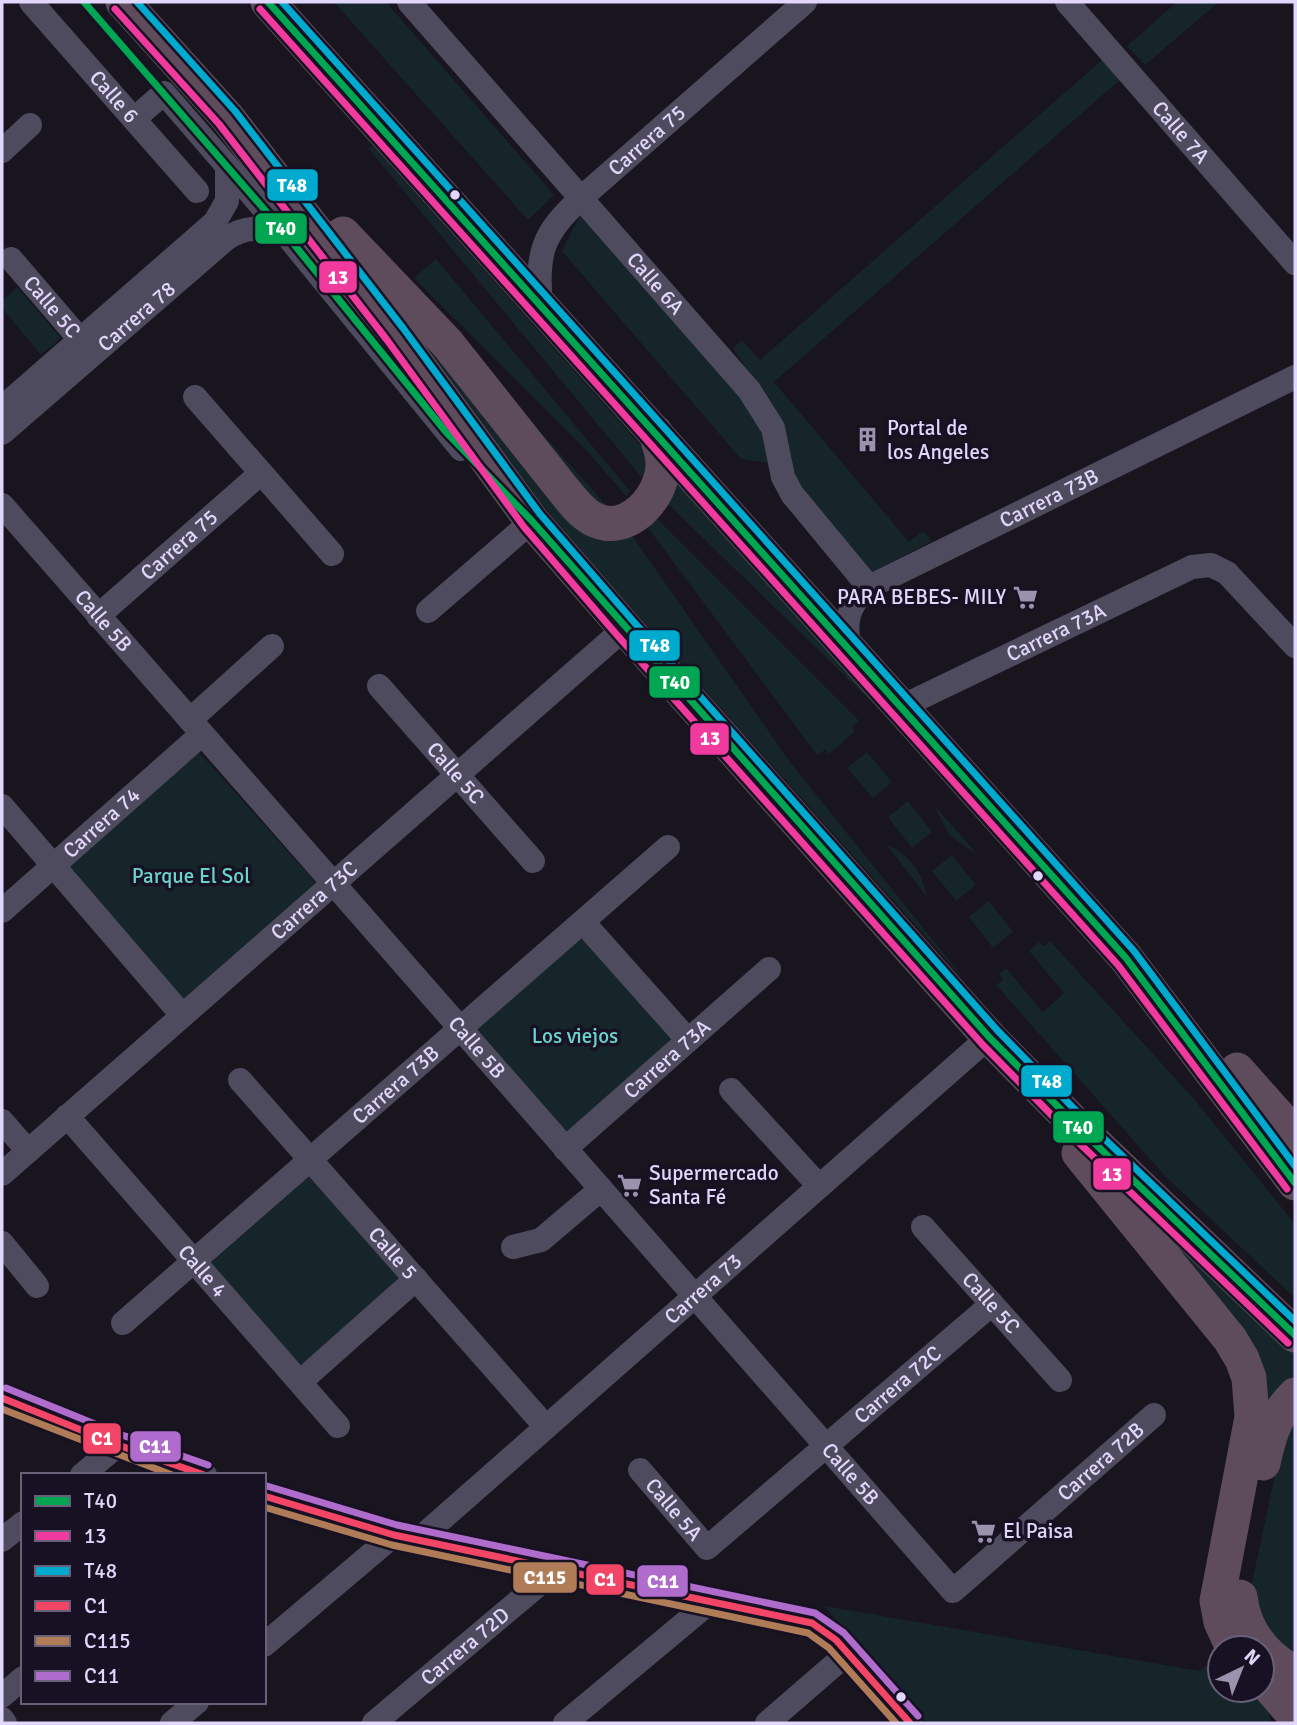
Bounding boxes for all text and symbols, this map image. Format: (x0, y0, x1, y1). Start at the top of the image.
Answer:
street label: Calle 6 (84, 65, 144, 128)
street label: Calle 7A (1147, 96, 1215, 169)
street label: Carrera 75 (603, 100, 691, 181)
line badge: T48 (266, 168, 319, 202)
text: T48 (277, 174, 307, 198)
unlabelled marker (448, 188, 462, 202)
line badge: T40 (254, 212, 308, 245)
text: T40 (266, 217, 296, 241)
street label: Calle 6A (621, 247, 690, 320)
line badge: 13 (318, 260, 358, 294)
text: 13 (328, 266, 348, 290)
street label: Calle 5C (18, 270, 86, 343)
street label: Carrera 78 (92, 276, 181, 357)
place label: Portal de los Angeles (887, 415, 989, 465)
building icon: Portal de los Angeles (853, 426, 881, 454)
street label: Carrera 73B (995, 463, 1103, 534)
street label: Carrera 75 (135, 504, 223, 586)
supermarket icon: PARA BEBES- MILY (1012, 583, 1040, 611)
street label: Calle 5B (69, 584, 138, 657)
place label: PARA BEBES- MILY (837, 584, 1006, 610)
street label: Carrera 73A (1002, 597, 1110, 667)
line badge: T48 (628, 629, 681, 662)
text: T48 (640, 634, 670, 658)
line badge: T40 (648, 665, 701, 699)
text: T40 (660, 671, 690, 695)
line badge: 13 (689, 722, 730, 756)
text: 13 (700, 727, 720, 751)
street label: Calle 5C (421, 737, 490, 810)
street label: Carrera 74 (58, 782, 146, 864)
street label: Carrera 73C (265, 855, 363, 946)
park label: Parque El Sol (132, 863, 250, 889)
unlabelled marker (1031, 869, 1045, 883)
street label: Calle 5B (443, 1011, 511, 1084)
street label: Carrera 73A (618, 1014, 716, 1104)
park label: Los viejos (532, 1023, 618, 1049)
street label: Carrera 73B (347, 1040, 445, 1130)
line badge: T48 (1020, 1064, 1073, 1098)
text: T48 (1032, 1070, 1062, 1094)
line badge: T40 (1052, 1110, 1105, 1144)
text: T40 (1063, 1116, 1093, 1140)
line badge: 13 (1092, 1157, 1132, 1191)
place label: Supermercado Santa Fé (649, 1160, 779, 1210)
text: 13 (1102, 1163, 1122, 1187)
supermarket icon: Supermercado Santa Fé (615, 1171, 643, 1199)
street label: Calle 5 (363, 1222, 423, 1285)
street label: Calle 4 (173, 1239, 233, 1303)
street label: Carrera 73 (659, 1248, 747, 1330)
street label: Calle 5C (957, 1267, 1026, 1339)
street label: Carrera 72C (849, 1340, 947, 1429)
street label: Carrera 72B (1052, 1417, 1150, 1507)
line badge: C1 (82, 1422, 122, 1455)
text: C1 (91, 1427, 113, 1451)
line badge: C11 (129, 1430, 182, 1463)
text: C11 (139, 1435, 171, 1459)
street label: Calle 5B (816, 1437, 885, 1511)
legend (21, 1473, 266, 1704)
street label: Calle 5A (640, 1473, 708, 1546)
text: T40 (84, 1488, 117, 1514)
supermarket icon: El Paisa (969, 1517, 997, 1545)
place label: El Paisa (1003, 1518, 1073, 1544)
text: 13 (84, 1523, 107, 1549)
text: T48 (84, 1558, 117, 1584)
line badge: C115 (512, 1561, 578, 1594)
line badge: C1 (585, 1563, 625, 1596)
line badge: C11 (636, 1564, 689, 1598)
text: C115 (524, 1566, 566, 1590)
text: C1 (594, 1568, 616, 1592)
text: C11 (647, 1570, 679, 1594)
text: C1 (84, 1593, 108, 1619)
street label: Carrera 72D (415, 1602, 515, 1691)
text: C115 (84, 1628, 131, 1654)
north arrow (1206, 1634, 1276, 1704)
text: N (1239, 1644, 1265, 1671)
text: C11 (84, 1663, 119, 1689)
unlabelled marker (894, 1690, 908, 1704)

